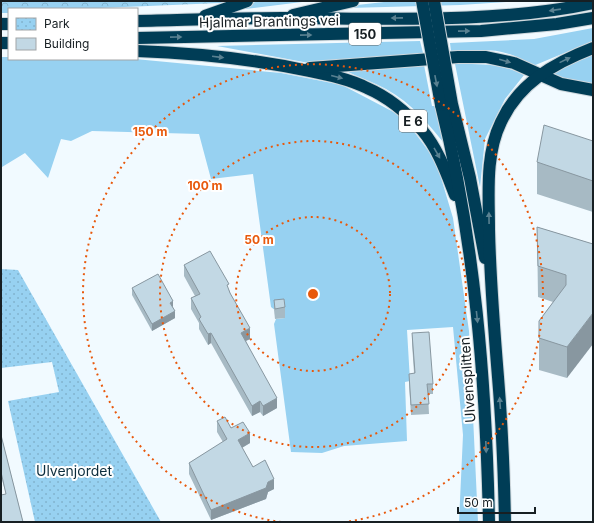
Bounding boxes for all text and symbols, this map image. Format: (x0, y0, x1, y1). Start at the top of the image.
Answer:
one-way arrow (549, 7, 561, 13)
legend (8, 8, 138, 60)
street label: Hjalmar Brantings vei (199, 11, 339, 31)
one-way arrow (390, 15, 403, 21)
text: Park (44, 16, 70, 31)
road number: 150 (349, 23, 381, 45)
one-way arrow (458, 28, 470, 35)
one-way arrow (300, 32, 313, 38)
one-way arrow (170, 34, 183, 40)
text: Building (44, 36, 89, 51)
one-way arrow (212, 54, 224, 60)
one-way arrow (560, 57, 571, 63)
one-way arrow (499, 58, 511, 64)
one-way arrow (331, 74, 343, 80)
one-way arrow (434, 75, 440, 87)
road number: E 6 (399, 110, 427, 132)
text: 150 m (133, 124, 167, 139)
one-way arrow (434, 147, 441, 159)
text: 100 m (187, 178, 223, 193)
one-way arrow (486, 211, 492, 224)
text: 50 m (244, 232, 274, 247)
centre of rings (306, 287, 320, 301)
one-way arrow (474, 311, 480, 323)
street label: Ulvensplitten (456, 337, 478, 423)
one-way arrow (497, 397, 504, 409)
one-way arrow (483, 441, 490, 453)
park label: Ulvenjordet (36, 462, 112, 479)
scale bar (458, 489, 535, 515)
text: 50 m (464, 495, 493, 510)

